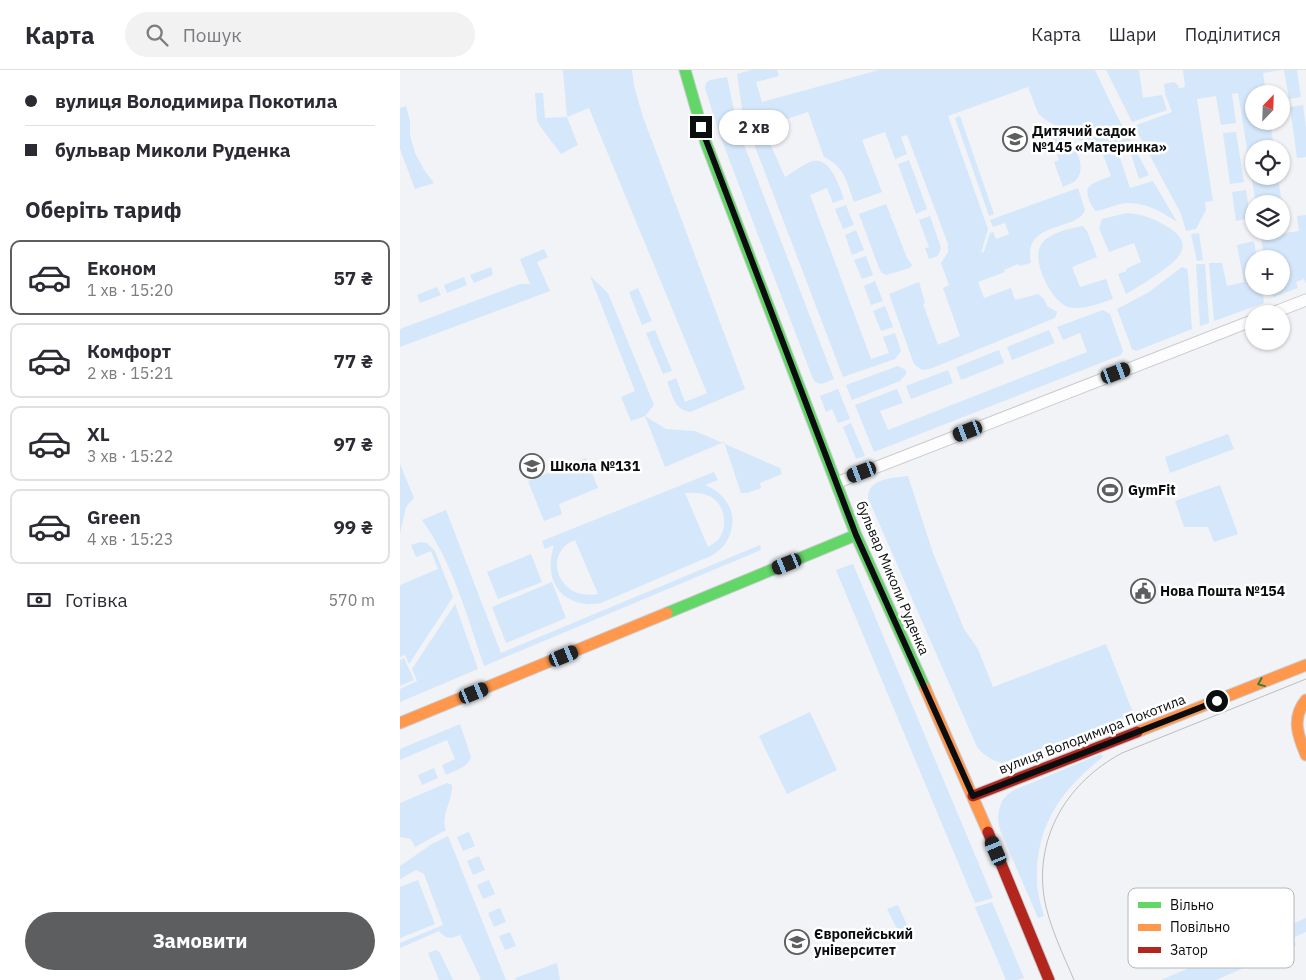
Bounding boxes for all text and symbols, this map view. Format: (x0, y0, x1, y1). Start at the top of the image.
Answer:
search box (125, 12, 475, 57)
text: Карта (25, 19, 95, 51)
icon: search (143, 21, 171, 49)
text: Пошук (183, 23, 242, 47)
text: Карта (1031, 23, 1081, 46)
text: Шари (1109, 23, 1157, 46)
text: Поділитися (1185, 23, 1281, 46)
north arrow (1245, 85, 1290, 130)
map controls (1245, 85, 1290, 350)
text: вулиця Володимира Покотила (55, 89, 337, 113)
callout: 2 хв (718, 110, 788, 144)
route end (690, 116, 712, 138)
text: 2 хв (738, 117, 770, 137)
place label: Дитячий садок №145 «Материнка» (1032, 122, 1167, 156)
school or university icon: Дитячий садок №145 «Материнка» (1002, 126, 1028, 152)
text: бульвар Миколи Руденка (55, 138, 291, 162)
button: locate (1245, 140, 1290, 185)
text: Оберіть тариф (25, 195, 181, 224)
button: layers (1245, 195, 1290, 240)
button: + (1245, 250, 1290, 295)
icon: car (27, 255, 72, 300)
text: Економ (87, 256, 156, 280)
text: 57 ₴ (333, 266, 373, 290)
text: 1 хв · 15:20 (87, 280, 173, 300)
button: − (1245, 305, 1290, 350)
icon: car (27, 338, 72, 383)
text: Комфорт (87, 339, 171, 363)
text: 77 ₴ (333, 349, 373, 373)
car (1099, 361, 1132, 385)
text: 2 хв · 15:21 (87, 363, 173, 383)
car (951, 419, 984, 443)
icon: car (27, 421, 72, 466)
text: XL (87, 422, 110, 446)
text: 97 ₴ (333, 432, 373, 456)
text: 3 хв · 15:22 (87, 446, 173, 466)
school or university icon: Школа №131 (519, 453, 545, 479)
place label: Школа №131 (550, 457, 641, 475)
car (845, 460, 878, 484)
sports icon: GymFit (1097, 477, 1123, 503)
place label: GymFit (1128, 481, 1176, 499)
street label: бульвар Миколи Руденка (852, 498, 934, 658)
icon: car (27, 504, 72, 549)
text: Green (87, 505, 141, 529)
text: 99 ₴ (333, 515, 373, 539)
text: 4 хв · 15:23 (87, 529, 173, 549)
car (770, 551, 803, 577)
public building icon: Нова Пошта №154 (1130, 578, 1156, 604)
place label: Нова Пошта №154 (1160, 582, 1285, 600)
icon: cash (25, 586, 53, 614)
text: Готівка (65, 588, 128, 612)
text: 570 m (328, 590, 375, 610)
car (547, 643, 580, 669)
one-way arrow (1257, 677, 1266, 687)
car (457, 680, 490, 706)
street label: вулиця Володимира Покотила (996, 690, 1189, 778)
route start (1206, 690, 1228, 712)
car (983, 834, 1008, 868)
legend (1128, 888, 1294, 968)
text: Вільно (1170, 896, 1214, 914)
button: Замовити (25, 912, 375, 970)
text: Повільно (1170, 918, 1230, 936)
place label: Європейський університет (814, 925, 913, 959)
school or university icon: Європейський університет (784, 929, 810, 955)
text: Затор (1170, 941, 1208, 959)

